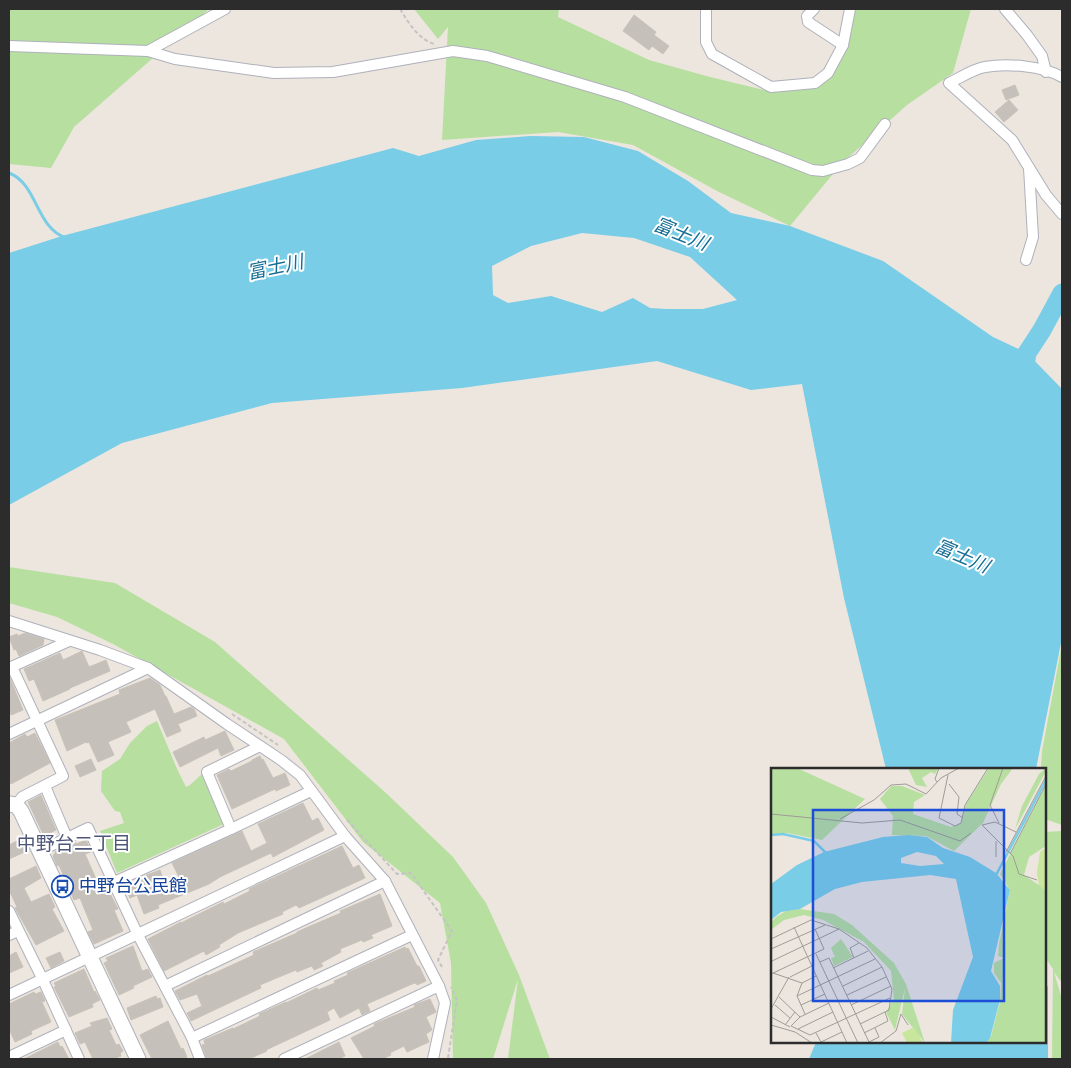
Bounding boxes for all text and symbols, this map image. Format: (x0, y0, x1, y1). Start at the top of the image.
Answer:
water label: 富士川 (650, 213, 714, 256)
water label: 富士川 (245, 249, 307, 284)
water label: 富士川 (931, 534, 995, 579)
inset map (771, 768, 1046, 1043)
district label: 中野台二丁目 (17, 832, 131, 855)
bus stop icon: 中野台公民館 (51, 874, 75, 898)
place label: 中野台公民館 (79, 875, 187, 897)

